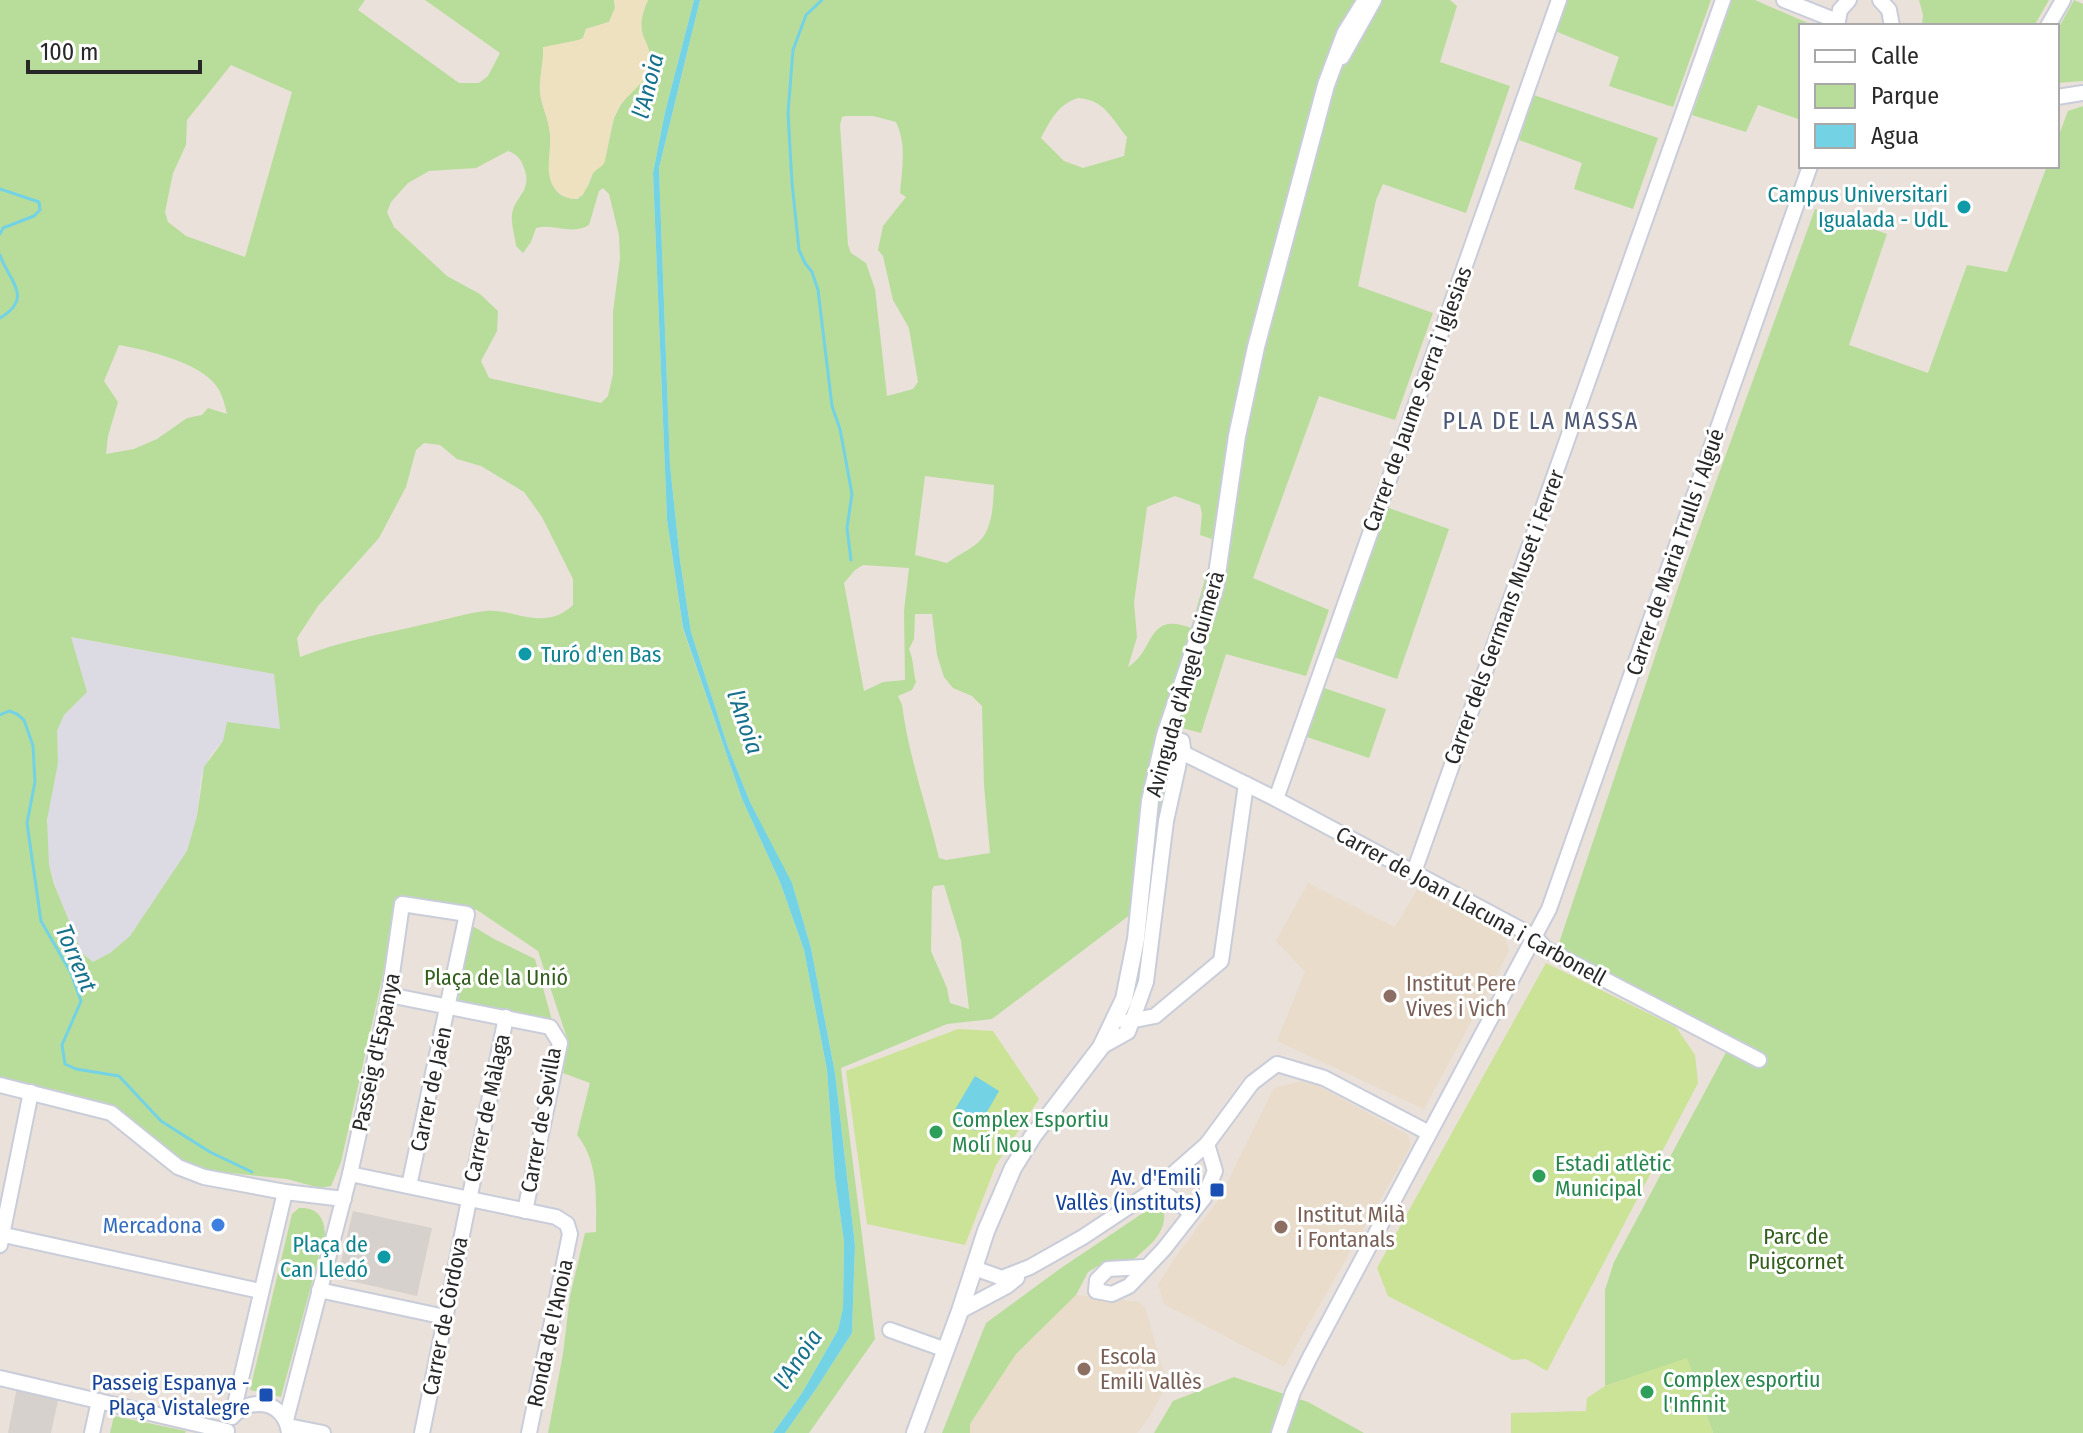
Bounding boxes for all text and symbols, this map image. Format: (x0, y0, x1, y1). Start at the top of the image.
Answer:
scale bar (28, 24, 200, 74)
legend (1799, 24, 2059, 168)
text: 100 m (40, 38, 98, 66)
text: Calle (1871, 42, 1919, 70)
water label: l'Anoia (626, 51, 670, 121)
text: Parque (1871, 82, 1939, 110)
text: Agua (1871, 122, 1919, 150)
place label: Campus Universitari Igualada - UdL (1768, 181, 1948, 233)
marker: Campus Universitari Igualada - UdL (1955, 198, 1973, 216)
street label: Carrer de Jaume Serra i Iglesias (1356, 263, 1478, 535)
district label: PLA DE LA MASSA (1443, 407, 1639, 435)
street label: Carrer de Maria Trulls i Algué (1620, 425, 1730, 679)
street label: Carrer dels Germans Muset i Ferrer (1438, 466, 1570, 768)
street label: Avinguda d'Àngel Guimerà (1140, 568, 1230, 800)
place label: Turó d'en Bas (541, 641, 661, 668)
marker: Turó d'en Bas (516, 645, 534, 663)
water label: l'Anoia (721, 686, 769, 758)
street label: Carrer de Joan Llacuna i Carbonell (1331, 820, 1611, 992)
water label: Torrent (49, 920, 103, 996)
park label: Plaça de la Unió (424, 964, 568, 991)
street label: Passeig d'Espanya (346, 970, 406, 1134)
place label: Institut Pere Vives i Vich (1406, 970, 1516, 1022)
marker: Institut Pere Vives i Vich (1381, 987, 1399, 1005)
street label: Carrer de Jaén (405, 1024, 457, 1154)
street label: Carrer de Màlaga (458, 1031, 516, 1185)
street label: Carrer de Sevilla (515, 1045, 567, 1195)
place label: Complex Esportiu Molí Nou (952, 1106, 1109, 1158)
marker: Complex Esportiu Molí Nou (927, 1123, 945, 1141)
place label: Estadi atlètic Municipal (1555, 1150, 1672, 1202)
place label: Av. d'Emili Vallès (instituts) (1056, 1164, 1201, 1216)
marker: Estadi atlètic Municipal (1530, 1167, 1548, 1185)
marker: Av. d'Emili Vallès (instituts) (1208, 1181, 1226, 1199)
place label: Institut Milà i Fontanals (1297, 1201, 1405, 1253)
place label: Mercadona (103, 1212, 202, 1239)
marker: Mercadona (209, 1216, 227, 1234)
marker: Institut Milà i Fontanals (1272, 1218, 1290, 1236)
park label: Parc de Puigcornet (1748, 1223, 1845, 1275)
place label: Plaça de Can Lledó (280, 1231, 368, 1283)
street label: Carrer de Còrdova (416, 1234, 474, 1398)
marker: Plaça de Can Lledó (375, 1248, 393, 1266)
street label: Ronda de l'Anoia (521, 1256, 579, 1410)
water label: l'Anoia (768, 1324, 828, 1394)
place label: Escola Emili Vallès (1100, 1343, 1202, 1395)
marker: Escola Emili Vallès (1075, 1360, 1093, 1378)
place label: Complex esportiu l'Infinit (1663, 1366, 1821, 1418)
place label: Passeig Espanya - Plaça Vistalegre (92, 1369, 250, 1421)
marker: Complex esportiu l'Infinit (1638, 1383, 1656, 1401)
marker: Passeig Espanya - Plaça Vistalegre (257, 1386, 275, 1404)

